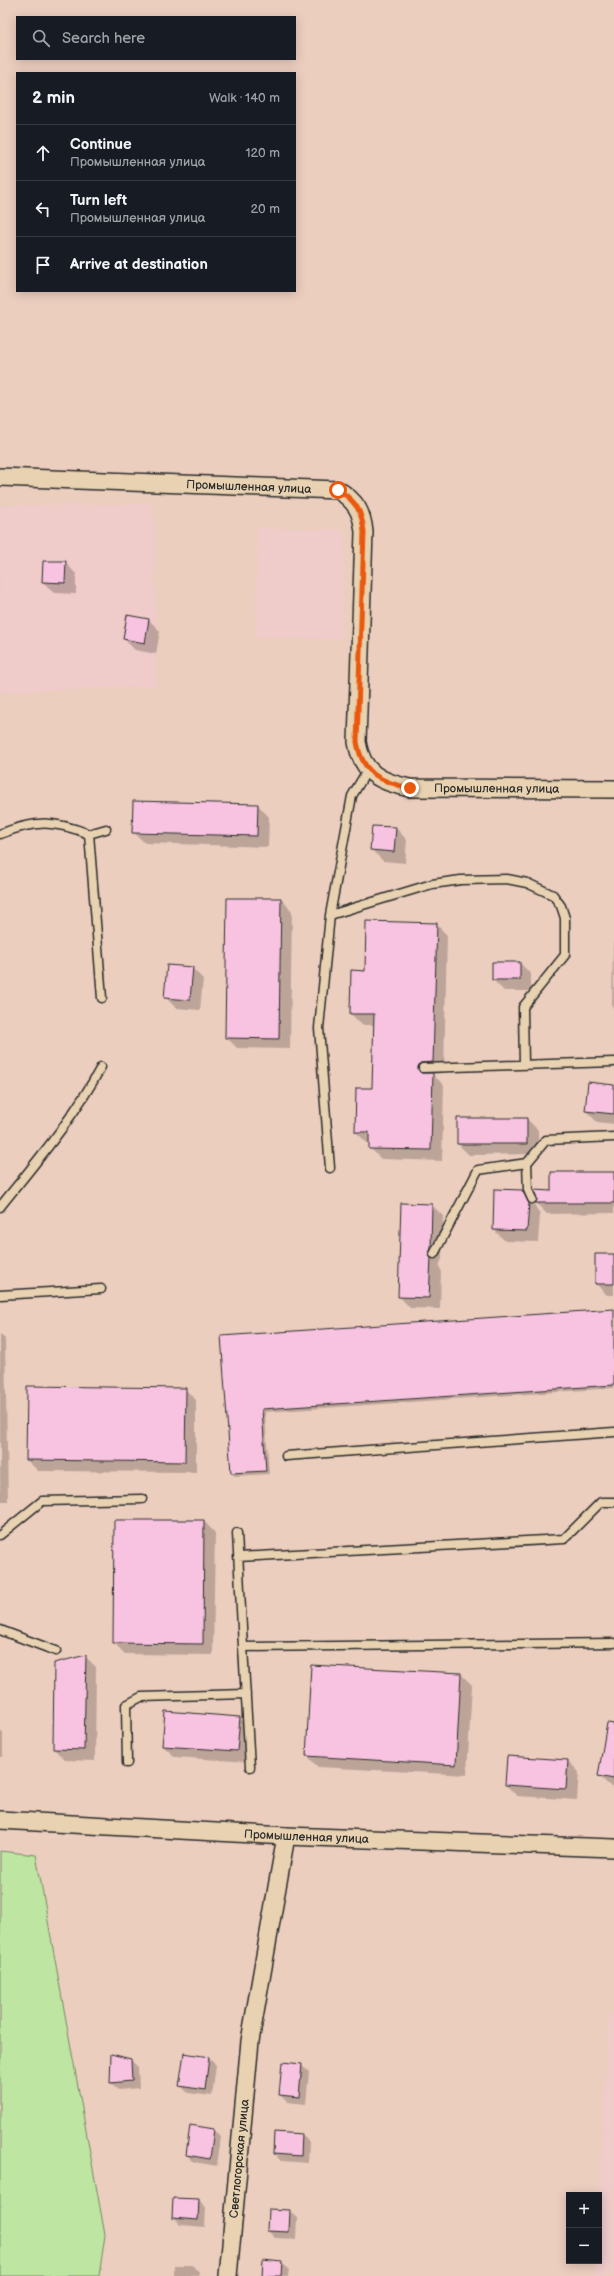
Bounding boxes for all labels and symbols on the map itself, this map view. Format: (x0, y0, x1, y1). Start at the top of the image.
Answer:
street label: Промышленная улица (186, 477, 312, 496)
route start (329, 481, 347, 499)
route end (401, 779, 419, 797)
street label: Промышленная улица (434, 781, 559, 796)
street label: Промышленная улица (244, 1826, 369, 1847)
street label: Светлогорская улица (226, 2098, 252, 2219)

